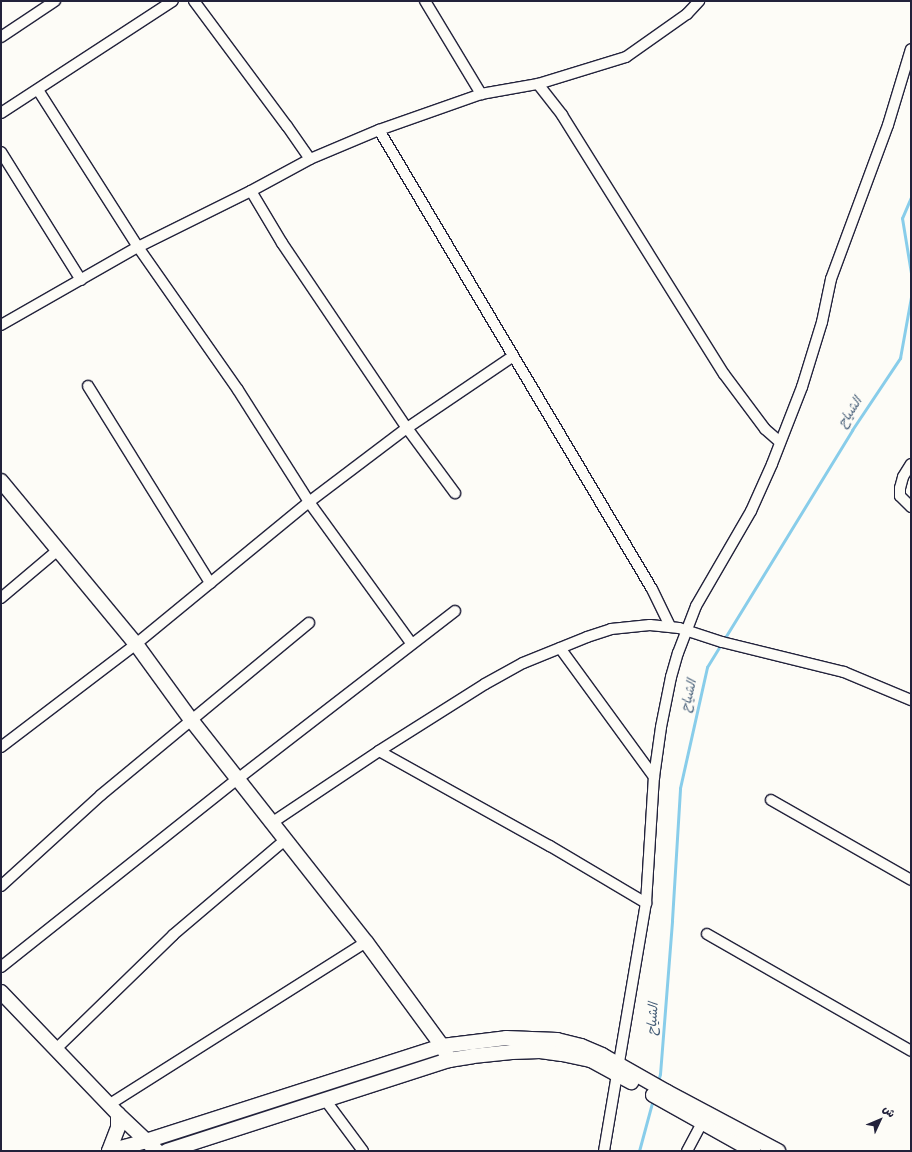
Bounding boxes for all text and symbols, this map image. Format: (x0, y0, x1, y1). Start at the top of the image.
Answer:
water label: الشياح (835, 395, 867, 431)
water label: الشياح (679, 678, 701, 714)
water label: الشياح (645, 1002, 663, 1036)
north arrow (860, 1100, 900, 1140)
text: ش (879, 1102, 898, 1121)

